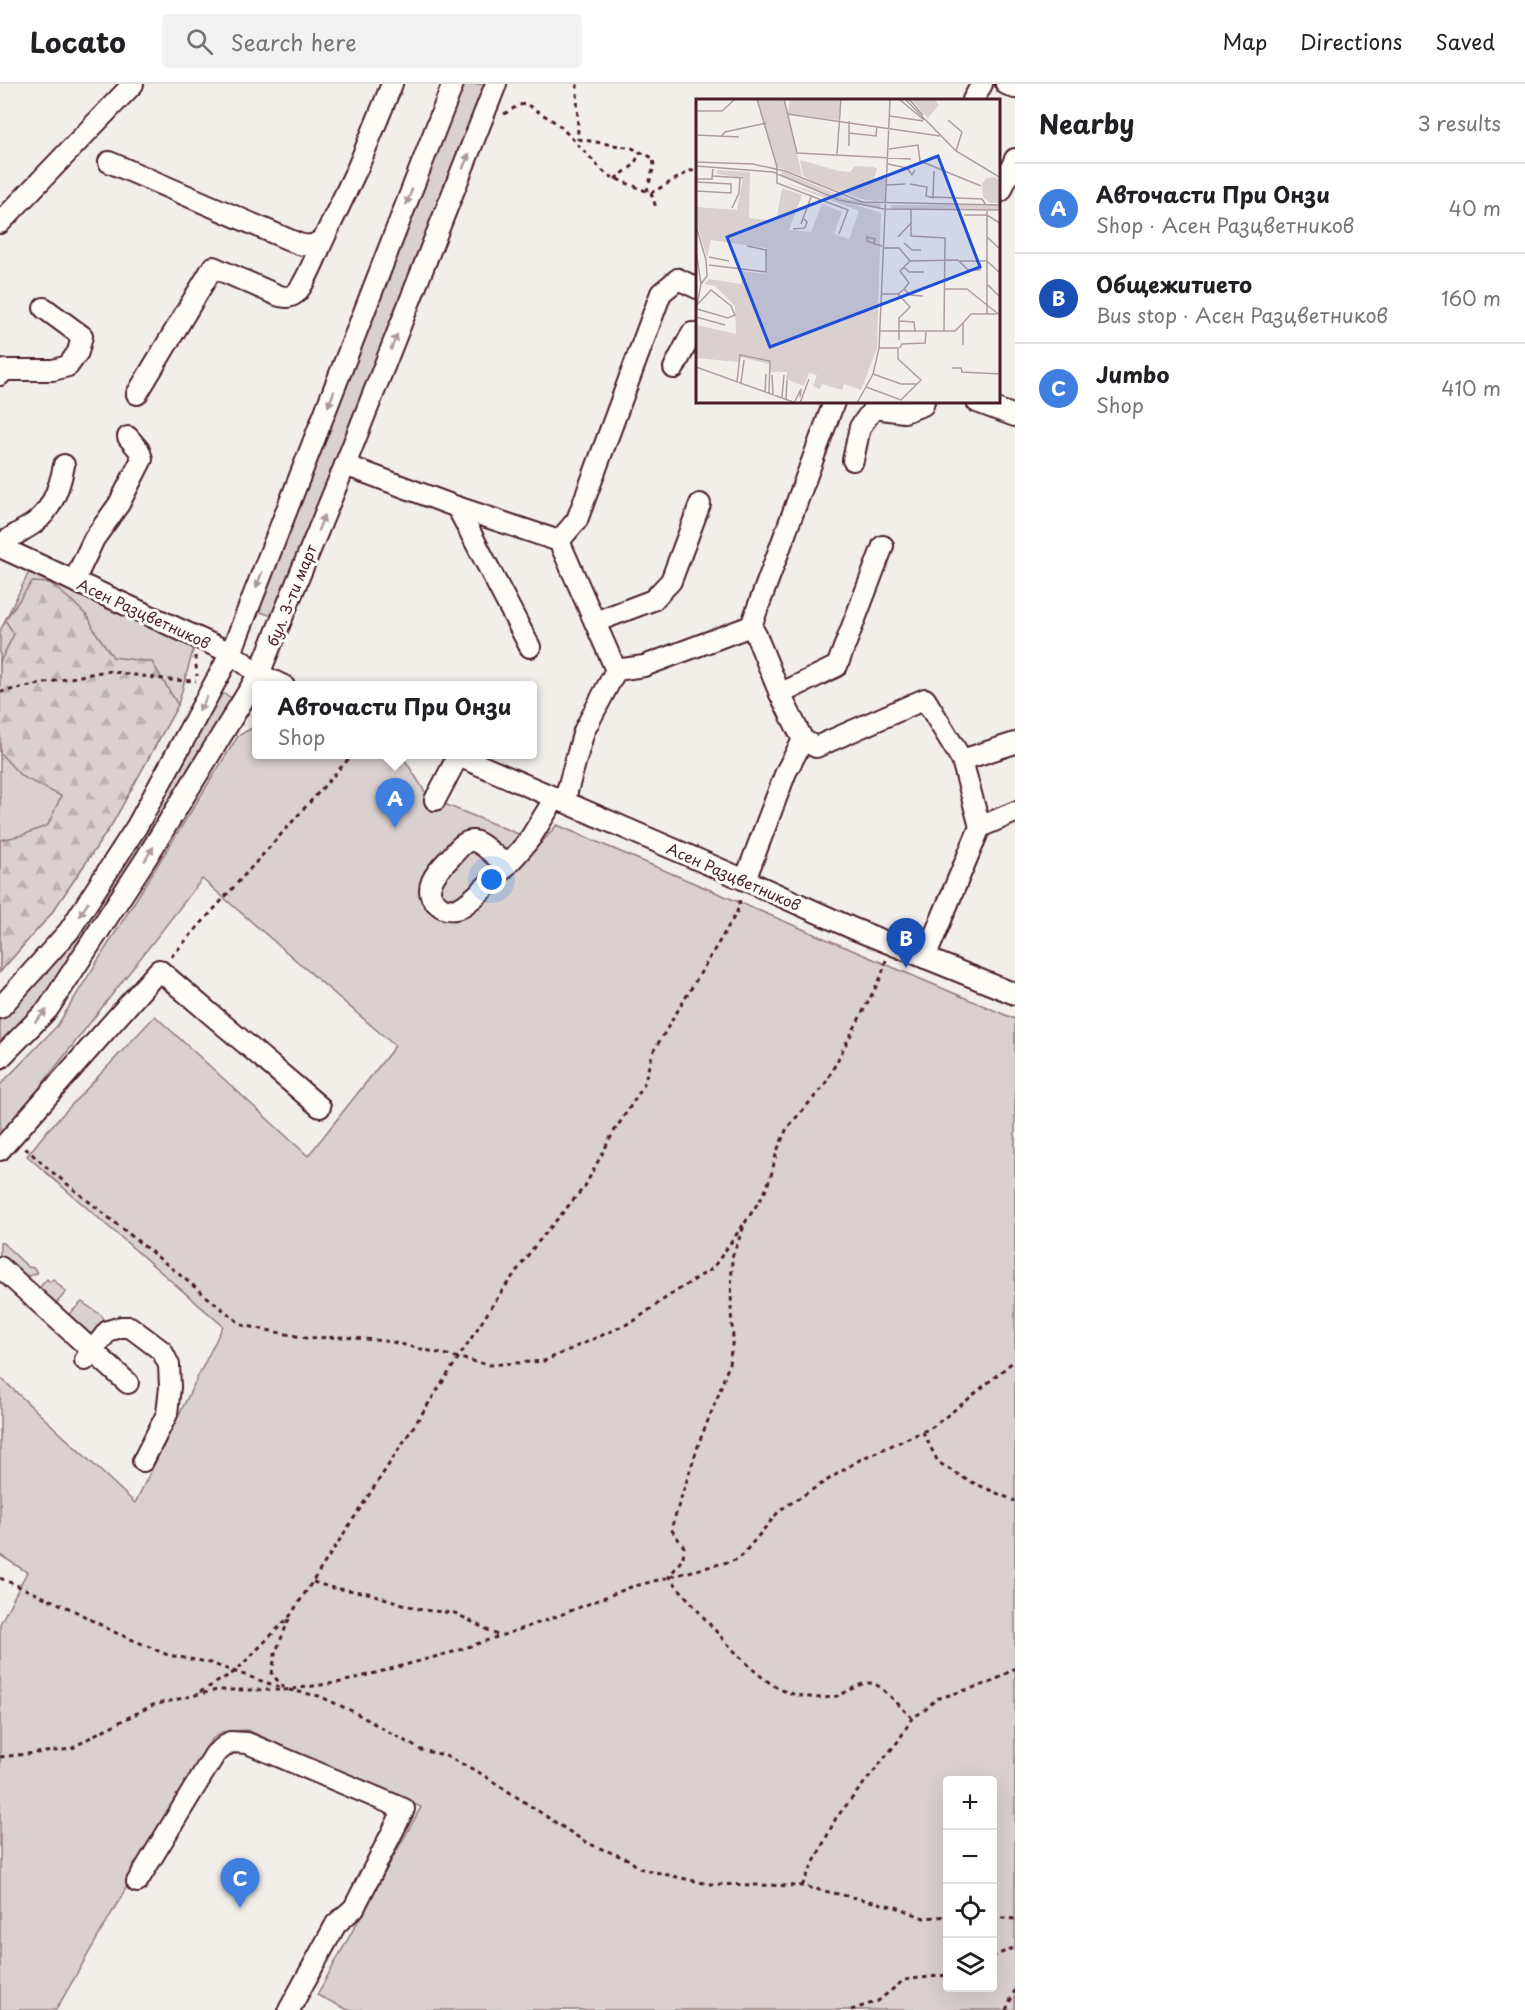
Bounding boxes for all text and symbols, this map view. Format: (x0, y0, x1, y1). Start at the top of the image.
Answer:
search box (162, 14, 582, 68)
text: Locato (30, 20, 126, 63)
icon: search (183, 25, 216, 58)
text: Search here (231, 25, 357, 58)
text: Map (1222, 25, 1267, 57)
text: Directions (1300, 25, 1402, 57)
text: Saved (1435, 25, 1495, 57)
inset map (696, 99, 1000, 404)
text: Nearby (1039, 104, 1134, 143)
text: 3 results (1418, 108, 1501, 138)
one-way arrow (461, 151, 471, 169)
text: Авточасти При Онзи (1096, 177, 1330, 210)
one-way arrow (404, 189, 414, 207)
text: A (1051, 193, 1066, 223)
text: 40 m (1449, 193, 1501, 223)
text: Shop · Асен Разцветников (1096, 210, 1354, 240)
text: Общежитието (1096, 267, 1252, 300)
text: B (1052, 283, 1065, 313)
text: 160 m (1441, 283, 1501, 313)
text: Bus stop · Асен Разцветников (1096, 300, 1388, 330)
one-way arrow (390, 333, 399, 351)
text: Jumbo (1096, 357, 1169, 390)
text: C (1051, 373, 1066, 403)
text: 410 m (1441, 373, 1501, 403)
one-way arrow (325, 390, 335, 408)
text: Shop (1096, 390, 1144, 420)
one-way arrow (317, 514, 326, 532)
street label: бул. 3-ти март (260, 540, 322, 649)
one-way arrow (254, 571, 264, 589)
street label: Асен Разцветников (74, 572, 215, 654)
popup (252, 681, 537, 759)
text: Авточасти При Онзи (278, 689, 511, 722)
one-way arrow (198, 696, 208, 713)
text: Shop (278, 722, 325, 752)
pin: A (376, 778, 414, 828)
street label: Асен Разцветников (663, 836, 805, 916)
one-way arrow (144, 846, 155, 862)
your location (477, 865, 506, 894)
one-way arrow (78, 901, 89, 917)
pin: B (886, 918, 926, 968)
one-way arrow (34, 1010, 48, 1024)
map controls (943, 1776, 997, 1992)
button: + (943, 1776, 997, 1830)
button: − (943, 1830, 997, 1884)
pin: C (220, 1858, 260, 1908)
button: locate (943, 1884, 997, 1938)
button: layers (943, 1938, 997, 1992)

